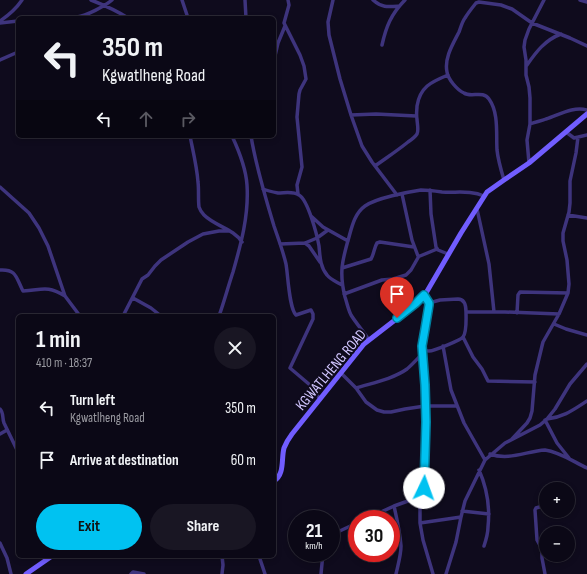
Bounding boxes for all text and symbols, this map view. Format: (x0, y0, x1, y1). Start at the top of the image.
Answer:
text: 350 m (102, 31, 163, 64)
icon: left (36, 32, 88, 84)
text: Kgwatlheng Road (102, 65, 205, 86)
icon: left (93, 108, 115, 130)
icon: ahead (135, 108, 157, 130)
icon: right (177, 108, 199, 130)
pin (380, 277, 414, 318)
icon: arrive (386, 283, 408, 305)
text: 1 min (36, 325, 81, 354)
street label: KGWATLHENG ROAD (292, 326, 370, 414)
button: close (214, 327, 256, 369)
text: 410 m · 18:37 (36, 355, 92, 371)
text: Turn left (70, 391, 115, 410)
icon: left (36, 397, 58, 419)
text: 350 m (225, 399, 256, 418)
text: Kgwatlheng Road (70, 410, 145, 426)
icon: arrive (36, 449, 58, 471)
text: Arrive at destination (70, 451, 179, 470)
text: 60 m (231, 451, 256, 470)
position arrow (403, 467, 445, 509)
map controls (539, 482, 575, 562)
button: + (539, 482, 575, 518)
button: Exit (36, 504, 142, 550)
button: Share (150, 504, 256, 550)
speed limit sign: 30 (348, 510, 400, 562)
text: 21 (306, 519, 322, 543)
button: − (539, 526, 575, 562)
text: km/h (305, 540, 323, 552)

